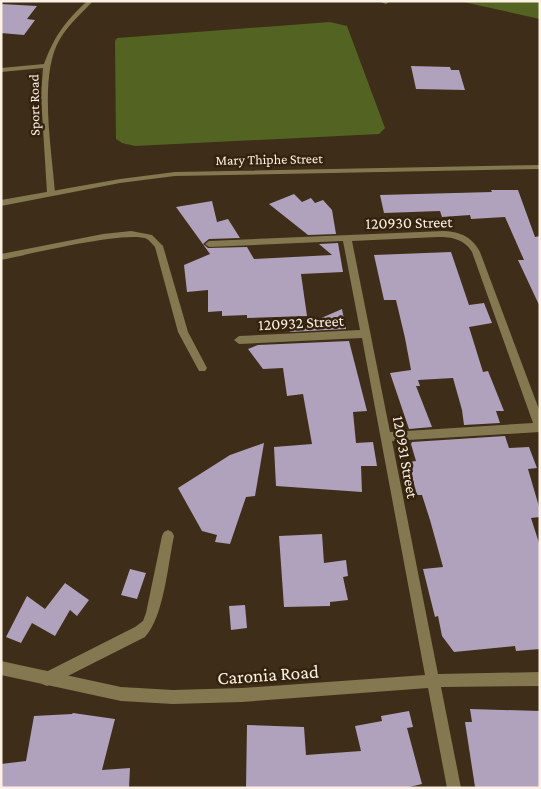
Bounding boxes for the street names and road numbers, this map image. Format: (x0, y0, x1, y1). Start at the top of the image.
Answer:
street label: Sport Road (25, 74, 43, 136)
street label: Mary Thiphe Street (215, 150, 323, 168)
street label: 120930 Street (365, 213, 453, 232)
street label: 120932 Street (258, 312, 345, 333)
street label: 120931 Street (390, 415, 421, 500)
street label: Caronia Road (217, 660, 320, 689)

